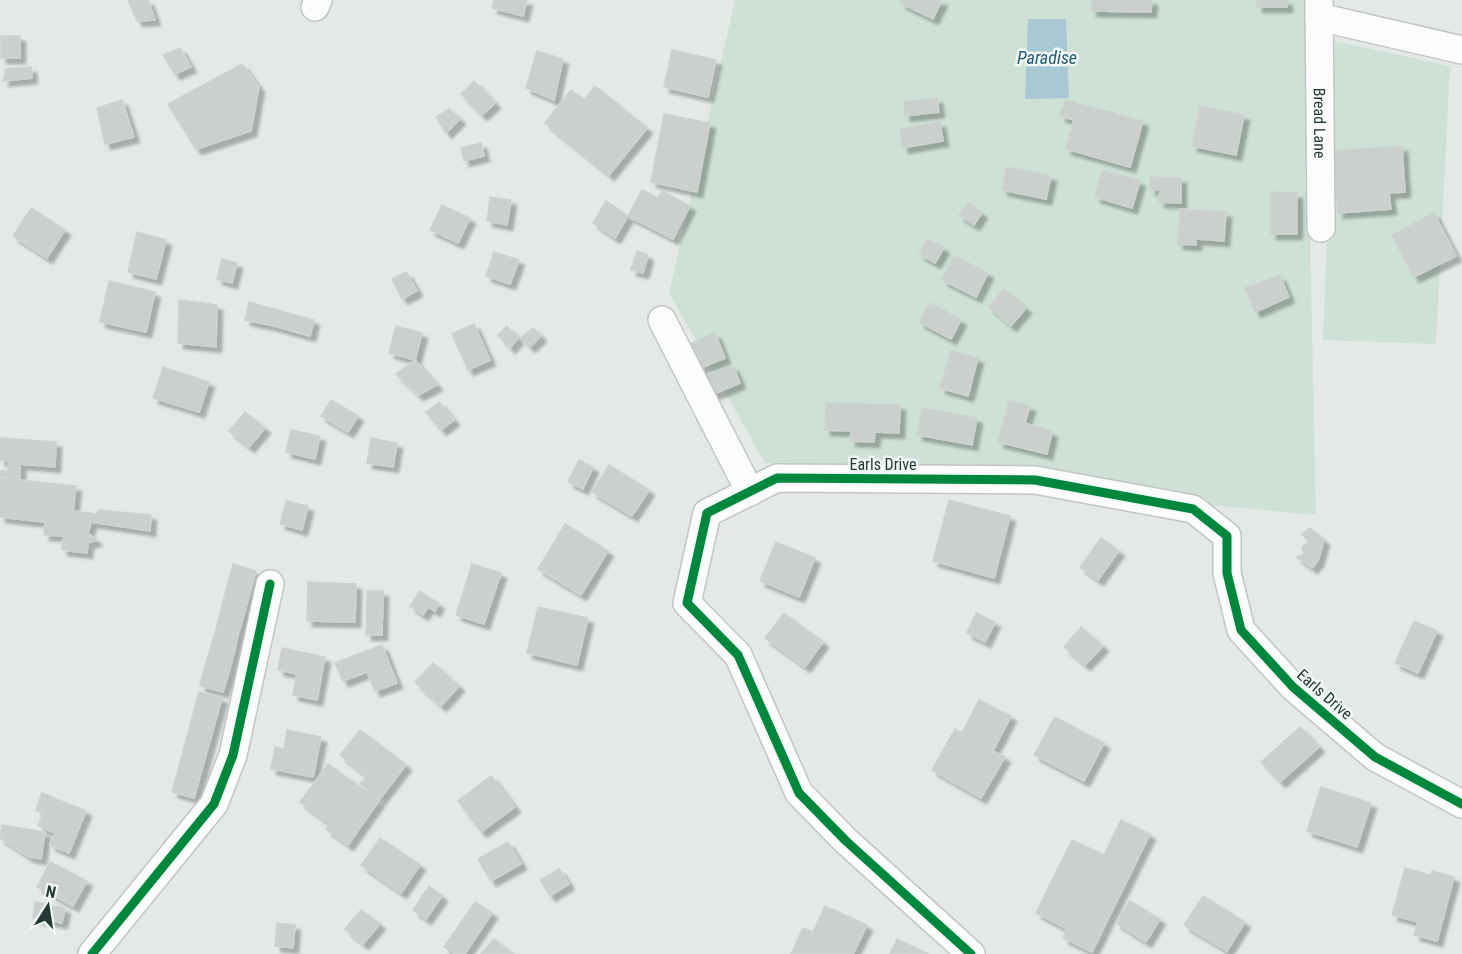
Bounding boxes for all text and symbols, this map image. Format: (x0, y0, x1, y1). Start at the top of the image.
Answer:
water label: Paradise (1017, 47, 1077, 68)
street label: Bread Lane (1310, 88, 1329, 158)
street label: Earls Drive (849, 455, 917, 474)
street label: Earls Drive (1293, 665, 1356, 724)
north arrow (18, 876, 78, 936)
text: N (44, 882, 58, 902)

